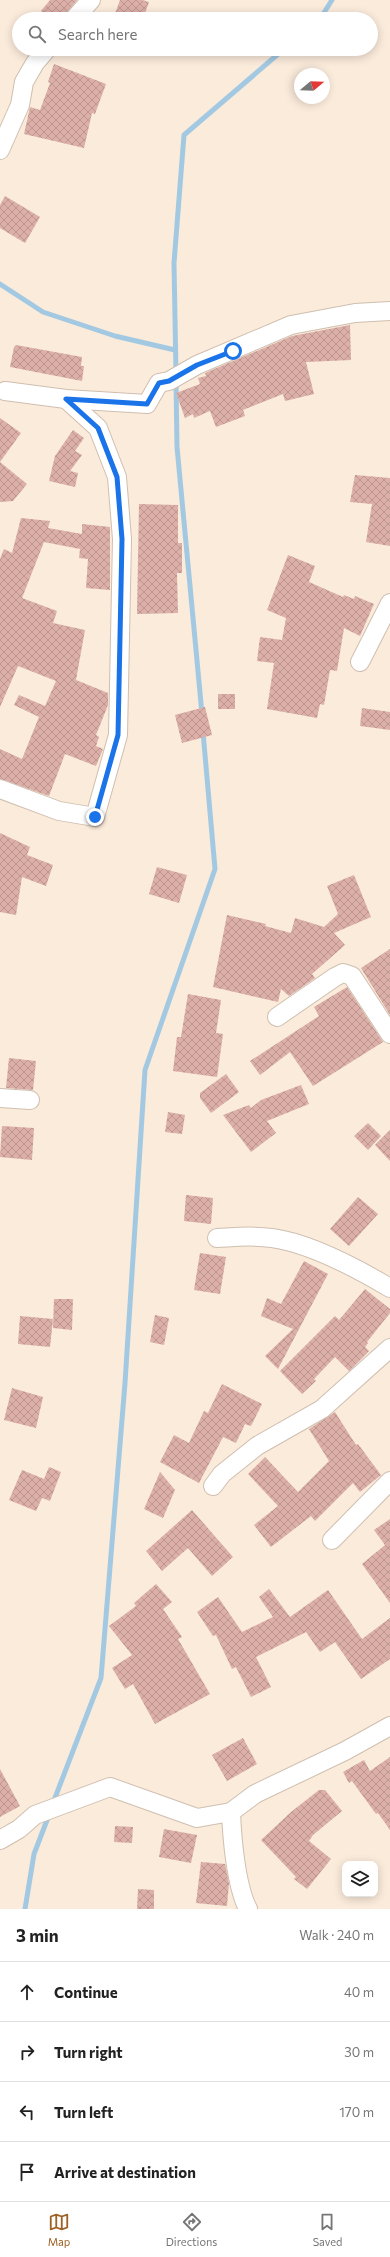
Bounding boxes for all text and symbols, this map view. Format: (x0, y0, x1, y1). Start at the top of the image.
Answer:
search box (12, 12, 378, 56)
icon: search (26, 23, 48, 45)
text: Search here (58, 25, 137, 43)
north arrow (294, 68, 330, 104)
route start (224, 342, 242, 360)
route end (86, 808, 104, 826)
map controls (342, 1861, 378, 1897)
button: layers (342, 1861, 378, 1897)
text: 3 min (16, 1925, 59, 1946)
text: Walk · 240 m (299, 1927, 374, 1943)
icon: ahead (16, 1981, 38, 2003)
text: Continue (54, 1983, 118, 2001)
text: 40 m (344, 1984, 374, 2000)
icon: right (16, 2041, 38, 2063)
text: Turn right (54, 2043, 123, 2061)
text: 30 m (344, 2044, 374, 2060)
icon: left (16, 2101, 38, 2123)
text: Turn left (54, 2103, 113, 2121)
text: 170 m (339, 2104, 374, 2120)
icon: arrive (16, 2161, 38, 2183)
text: Arrive at destination (54, 2163, 196, 2181)
tab: Map (48, 2211, 70, 2248)
tab: Directions (166, 2211, 217, 2248)
tab: Saved (313, 2211, 342, 2248)

